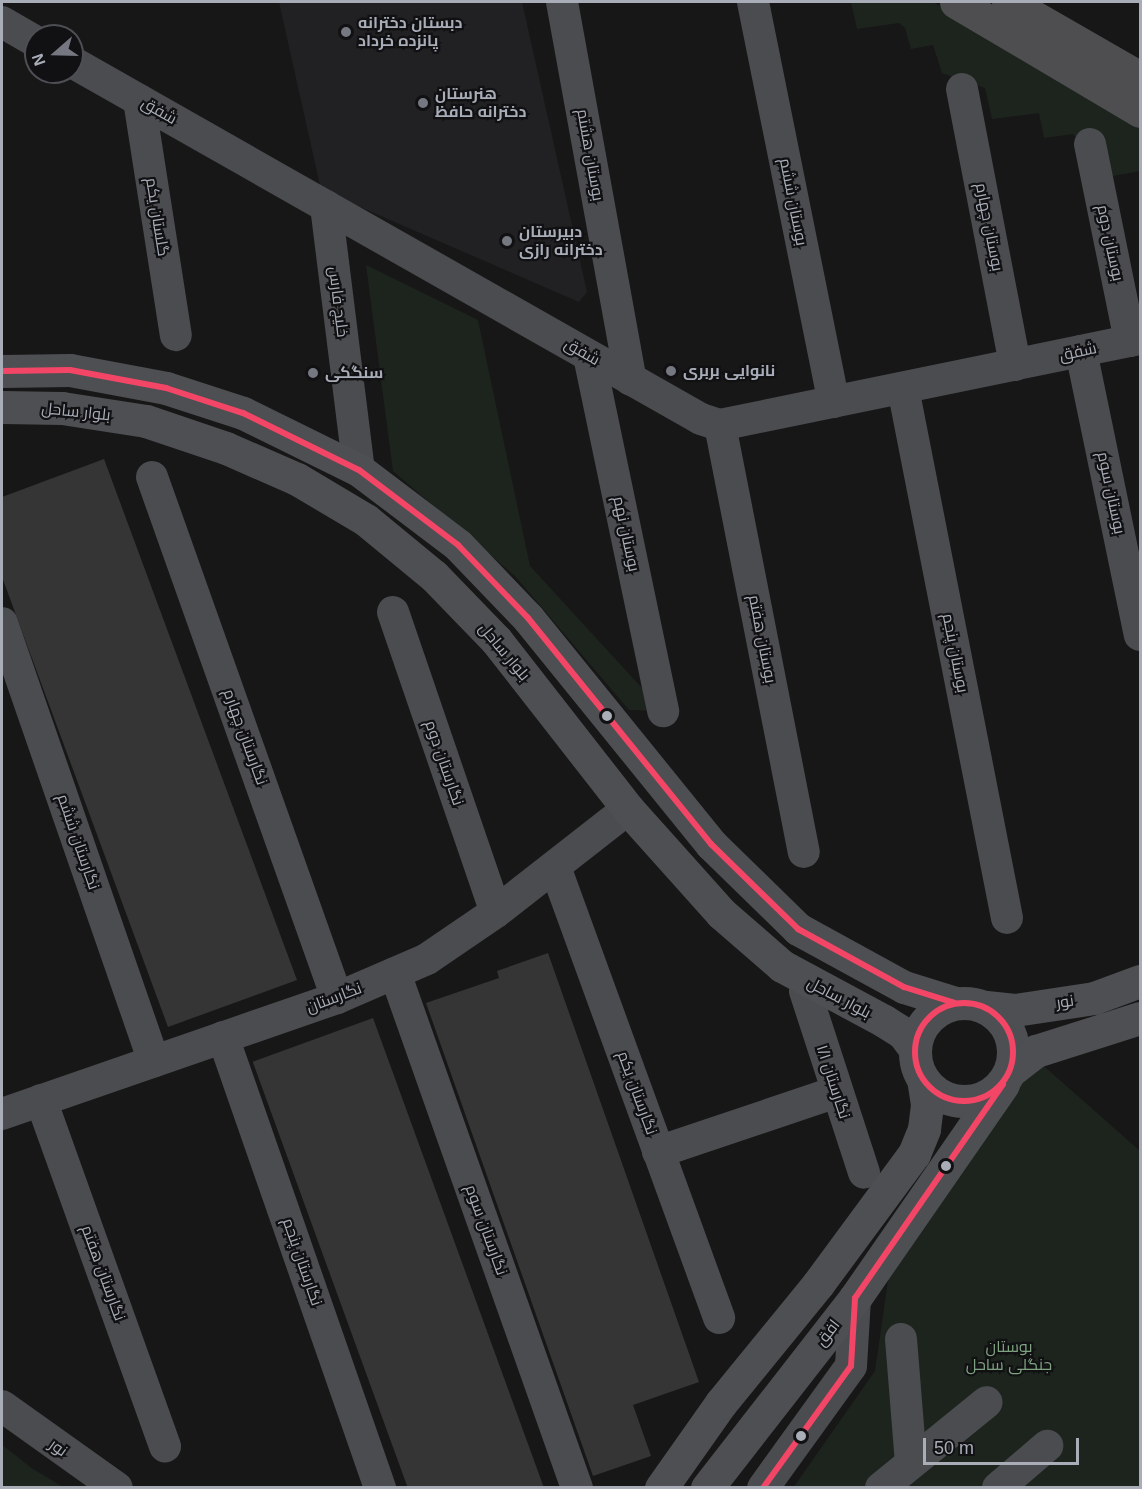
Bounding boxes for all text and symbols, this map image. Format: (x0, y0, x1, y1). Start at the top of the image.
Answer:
place label: دبستان دخترانه پانزده خرداد (358, 13, 462, 51)
north arrow (24, 24, 84, 84)
marker: دبستان دخترانه پانزده خرداد (339, 25, 353, 39)
text: N (29, 51, 48, 68)
place label: هنرستان دخترانه حافظ (435, 84, 526, 122)
street label: شفق (138, 93, 180, 129)
marker: هنرستان دخترانه حافظ (416, 96, 430, 110)
street label: بوستان هشتم (572, 108, 608, 202)
street label: بوستان ششم (775, 157, 811, 247)
street label: گلستان یکم (141, 176, 173, 258)
street label: بوستان چهارم (971, 181, 1007, 273)
street label: بوستان دوم (1093, 203, 1127, 283)
place label: دبیرستان دخترانه رازی (519, 222, 603, 260)
marker: دبیرستان دخترانه رازی (500, 234, 514, 248)
street label: خلیج فارس (324, 266, 352, 338)
street label: شفق (561, 334, 603, 370)
street label: شفق (1058, 339, 1098, 365)
place label: نانوایی بربری (683, 361, 775, 381)
place label: سنگکی (325, 363, 383, 383)
marker: نانوایی بربری (664, 364, 678, 378)
marker: سنگکی (306, 366, 320, 380)
street label: بلوار ساحل (40, 399, 112, 425)
street label: بوستان سوم (1093, 450, 1129, 536)
street label: بوستان نهم (609, 495, 643, 573)
street label: بوستان هفتم (744, 593, 780, 685)
street label: بوستان پنجم (938, 612, 972, 694)
street label: بلوار ساحل (474, 619, 534, 685)
street label: نگارستان چهارم (219, 686, 271, 788)
unlabelled marker (601, 710, 613, 722)
street label: نگارستان دوم (420, 718, 468, 808)
street label: نگارستان ششم (53, 792, 103, 892)
street label: بلوار ساحل (804, 973, 874, 1023)
street label: نگارستان (304, 979, 364, 1017)
street label: نور (1055, 991, 1075, 1013)
street label: نگارستان ۱/۱ (812, 1043, 854, 1121)
street label: نگارستان یکم (613, 1049, 661, 1137)
unlabelled marker (940, 1160, 952, 1172)
street label: نگارستان سوم (461, 1182, 511, 1278)
street label: نگارستان پنجم (278, 1216, 326, 1308)
street label: نگارستان هفتم (77, 1223, 129, 1323)
street label: افق (812, 1316, 844, 1350)
park label: بوستان جنگلی ساحل (966, 1337, 1052, 1375)
scale bar (926, 1426, 1082, 1464)
unlabelled marker (795, 1430, 807, 1442)
street label: نور (45, 1435, 71, 1461)
text: 50 m (934, 1438, 974, 1458)

